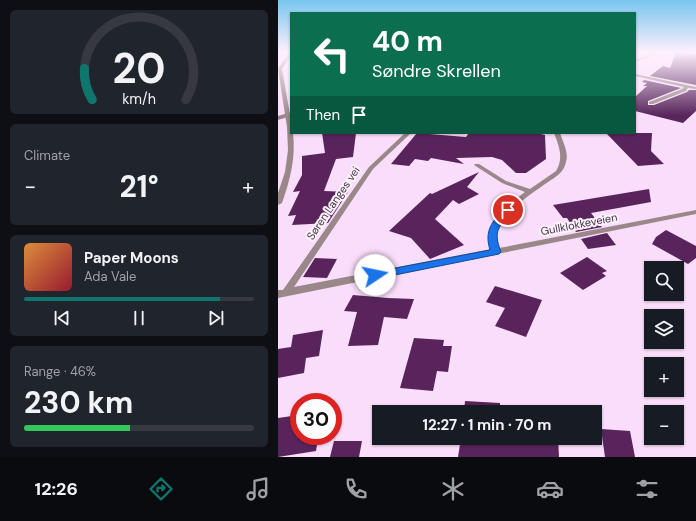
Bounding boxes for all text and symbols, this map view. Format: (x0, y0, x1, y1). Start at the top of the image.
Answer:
text: 40 m (372, 23, 443, 60)
icon: left (306, 28, 358, 80)
text: 20 (112, 42, 166, 96)
text: Søndre Skrellen (372, 59, 501, 83)
text: km/h (122, 90, 156, 108)
icon: arrive (348, 104, 370, 126)
text: Then (306, 105, 340, 125)
text: Climate (24, 147, 70, 164)
street label: Søren Langes vei (303, 164, 363, 242)
text: 21° (119, 167, 159, 206)
text: − (24, 172, 36, 201)
text: + (242, 172, 254, 201)
pin (491, 193, 525, 227)
icon: arrive (497, 199, 519, 221)
street label: Gullklokkeveien (539, 210, 619, 238)
text: Paper Moons (84, 248, 179, 268)
position arrow (354, 254, 396, 296)
map controls (644, 261, 684, 445)
button: search (644, 261, 684, 301)
text: Ada Vale (84, 268, 136, 285)
icon: previous (51, 307, 73, 329)
icon: pause (128, 307, 150, 329)
icon: next (205, 307, 227, 329)
button: layers (644, 309, 684, 349)
button: + (644, 357, 684, 397)
text: Range · 46% (24, 363, 96, 380)
text: 230 km (24, 383, 133, 422)
speed limit sign: 30 (290, 393, 342, 445)
button: − (644, 405, 684, 445)
text: 12:27 · 1 min · 70 m (423, 415, 551, 435)
icon: directions (147, 475, 175, 503)
icon: music (244, 475, 272, 503)
icon: phone (342, 475, 370, 503)
icon: climate (439, 475, 467, 503)
icon: car (536, 475, 564, 503)
icon: filters (633, 475, 661, 503)
text: 12:26 (35, 477, 78, 501)

